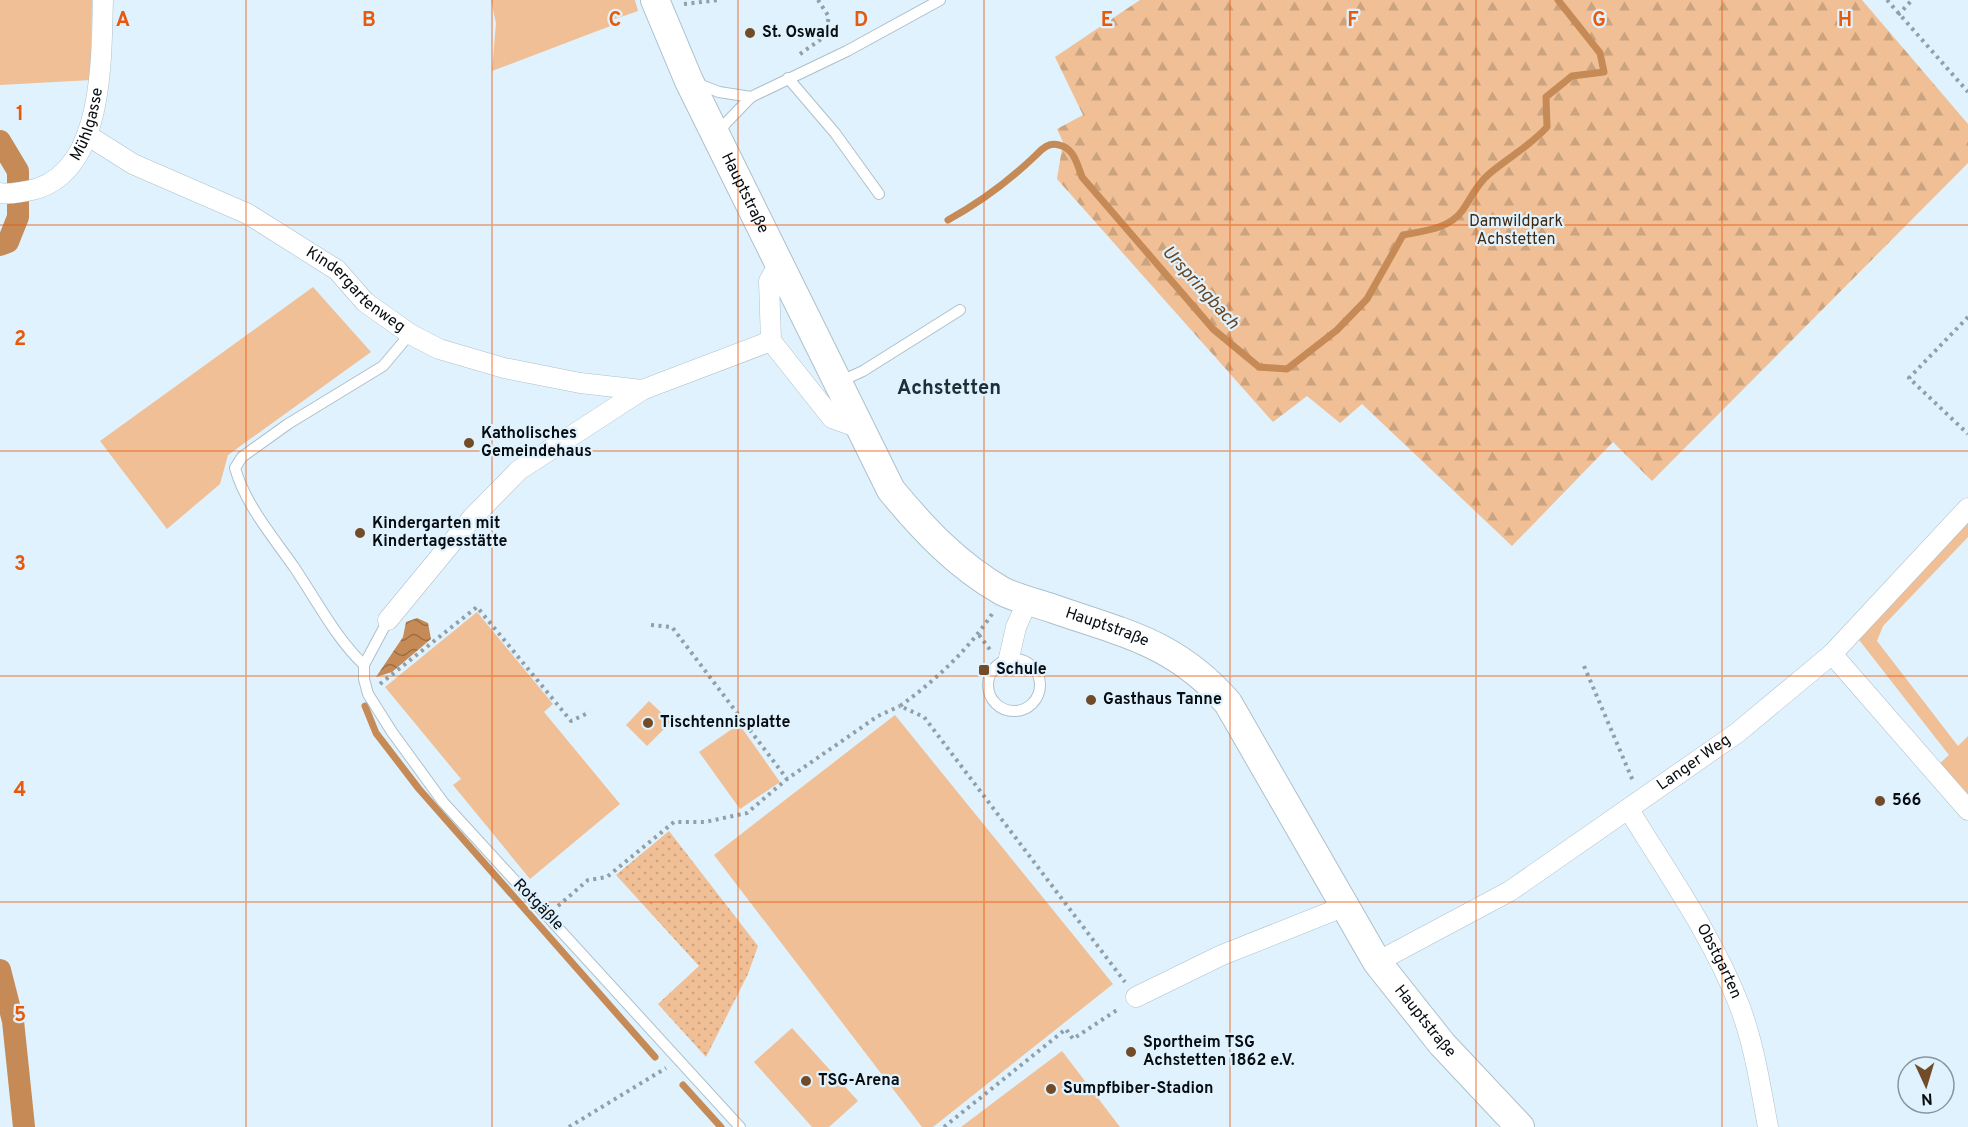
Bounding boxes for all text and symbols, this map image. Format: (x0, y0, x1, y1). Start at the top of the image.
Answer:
text: A (116, 8, 130, 34)
text: B (362, 8, 376, 34)
text: C (609, 8, 621, 34)
text: D (854, 8, 868, 34)
text: E (1101, 8, 1113, 34)
text: F (1347, 8, 1359, 34)
text: G (1592, 8, 1606, 34)
text: H (1838, 8, 1852, 34)
place label: St. Oswald (762, 23, 839, 43)
marker: St. Oswald (743, 26, 757, 40)
street label: Mühlgasse (66, 86, 108, 165)
text: 1 (16, 102, 24, 128)
street label: Hauptstraße (716, 149, 773, 237)
park label: Damwildpark Achstetten (1469, 212, 1563, 250)
water label: Urspringbach (1156, 241, 1244, 335)
street label: Kindergartenweg (302, 243, 409, 337)
text: 2 (14, 327, 26, 353)
district label: Achstetten (897, 376, 1001, 402)
place label: Katholisches Gemeindehaus (481, 424, 592, 462)
marker: Katholisches Gemeindehaus (462, 436, 476, 450)
place label: Kindergarten mit Kindertagesstätte (372, 514, 508, 552)
marker: Kindergarten mit Kindertagesstätte (353, 526, 367, 540)
text: 3 (14, 552, 26, 578)
street label: Hauptstraße (1063, 604, 1152, 652)
place label: Schule (996, 660, 1047, 680)
marker: Schule (977, 663, 991, 677)
place label: Gasthaus Tanne (1103, 690, 1222, 710)
marker: Gasthaus Tanne (1084, 693, 1098, 707)
place label: Tischtennisplatte (660, 713, 791, 733)
marker: Tischtennisplatte (641, 716, 655, 730)
street label: Langer Weg (1653, 730, 1735, 795)
text: 4 (14, 778, 26, 804)
place label: 566 (1892, 791, 1921, 811)
marker: 566 (1873, 794, 1887, 808)
street label: Rotgäßle (509, 875, 567, 935)
street label: Obstgarten (1691, 920, 1746, 1002)
street label: Hauptstraße (1389, 981, 1460, 1062)
text: 5 (14, 1003, 26, 1029)
place label: Sportheim TSG Achstetten 1862 e.V. (1143, 1033, 1295, 1071)
marker: Sportheim TSG Achstetten 1862 e.V. (1124, 1045, 1138, 1059)
north arrow (1896, 1055, 1956, 1115)
place label: TSG-Arena (818, 1071, 900, 1091)
marker: TSG-Arena (799, 1074, 813, 1088)
place label: Sumpfbiber-Stadion (1063, 1079, 1213, 1099)
marker: Sumpfbiber-Stadion (1044, 1082, 1058, 1096)
text: N (1920, 1088, 1933, 1108)

